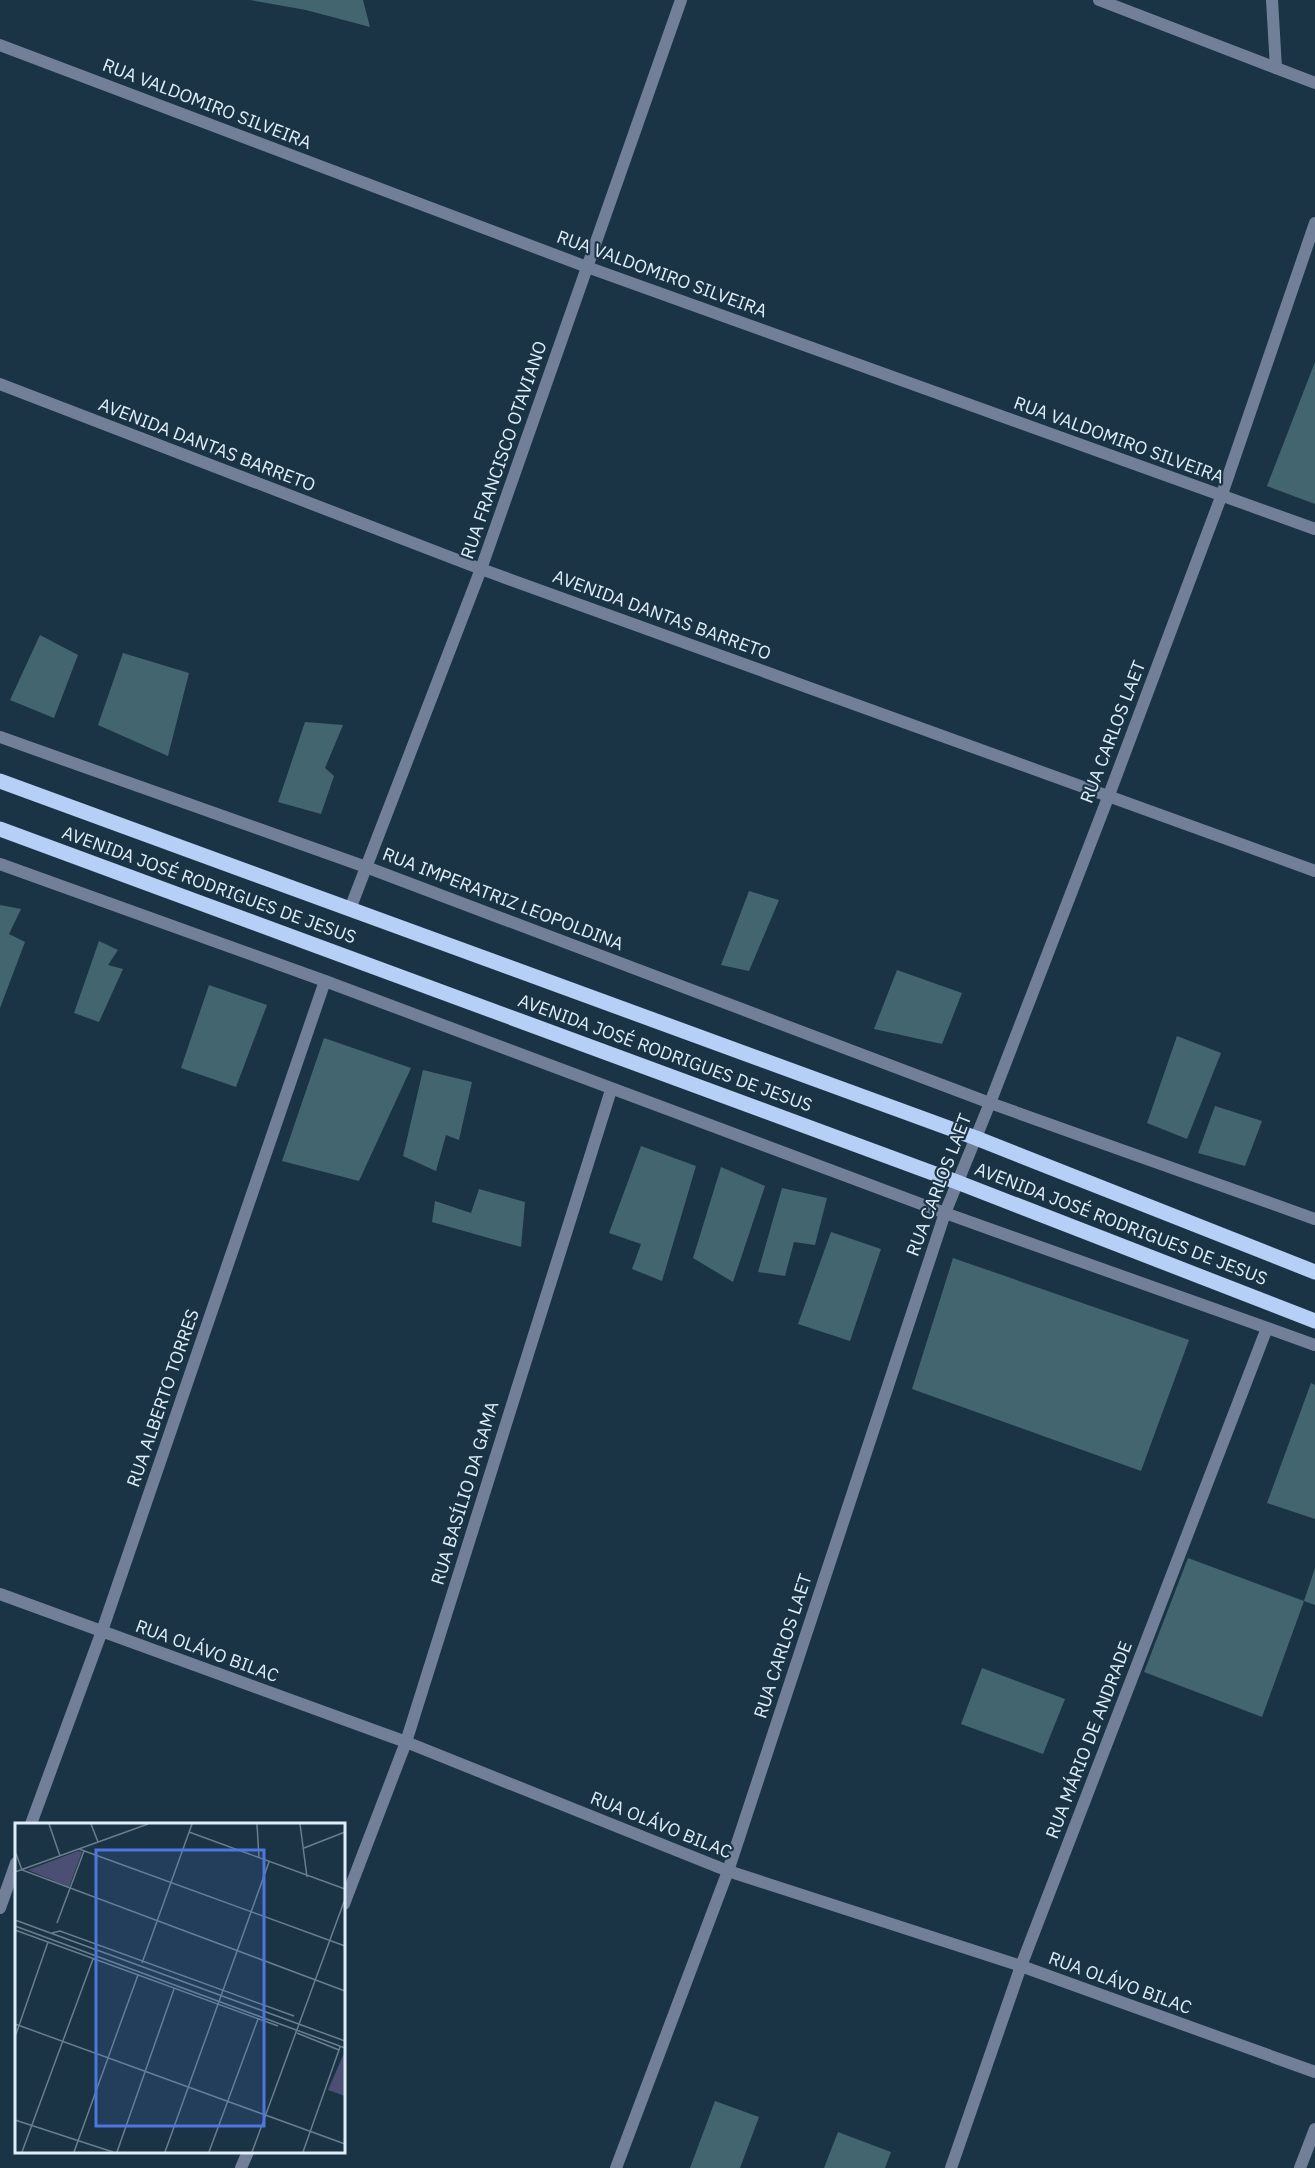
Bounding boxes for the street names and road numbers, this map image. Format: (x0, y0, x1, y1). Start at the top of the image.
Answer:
street label: RUA VALDOMIRO SILVEIRA (99, 53, 315, 154)
street label: RUA VALDOMIRO SILVEIRA (554, 225, 771, 322)
street label: RUA FRANCISCO OTAVIANO (455, 338, 552, 562)
street label: RUA VALDOMIRO SILVEIRA (1011, 391, 1228, 488)
street label: AVENIDA DANTAS BARRETO (95, 392, 319, 497)
street label: AVENIDA DANTAS BARRETO (550, 564, 774, 665)
street label: RUA CARLOS LAET (1075, 657, 1150, 806)
street label: AVENIDA JOSÉ RODRIGUES DE JESUS (59, 820, 359, 949)
street label: RUA IMPERATRIZ LEOPOLDINA (379, 842, 627, 955)
street label: AVENIDA JOSÉ RODRIGUES DE JESUS (515, 988, 815, 1117)
street label: RUA CARLOS LAET (901, 1110, 976, 1259)
street label: AVENIDA JOSÉ RODRIGUES DE JESUS (972, 1157, 1271, 1290)
street label: RUA ALBERTO TORRES (121, 1306, 204, 1490)
street label: RUA BASÍLIO DA GAMA (426, 1398, 504, 1587)
street label: RUA CARLOS LAET (748, 1571, 817, 1721)
street label: RUA OLÁVO BILAC (133, 1614, 282, 1687)
street label: RUA MÁRIO DE ANDRADE (1040, 1638, 1137, 1842)
street label: RUA OLÁVO BILAC (587, 1786, 735, 1863)
street label: RUA OLÁVO BILAC (1046, 1946, 1195, 2019)

